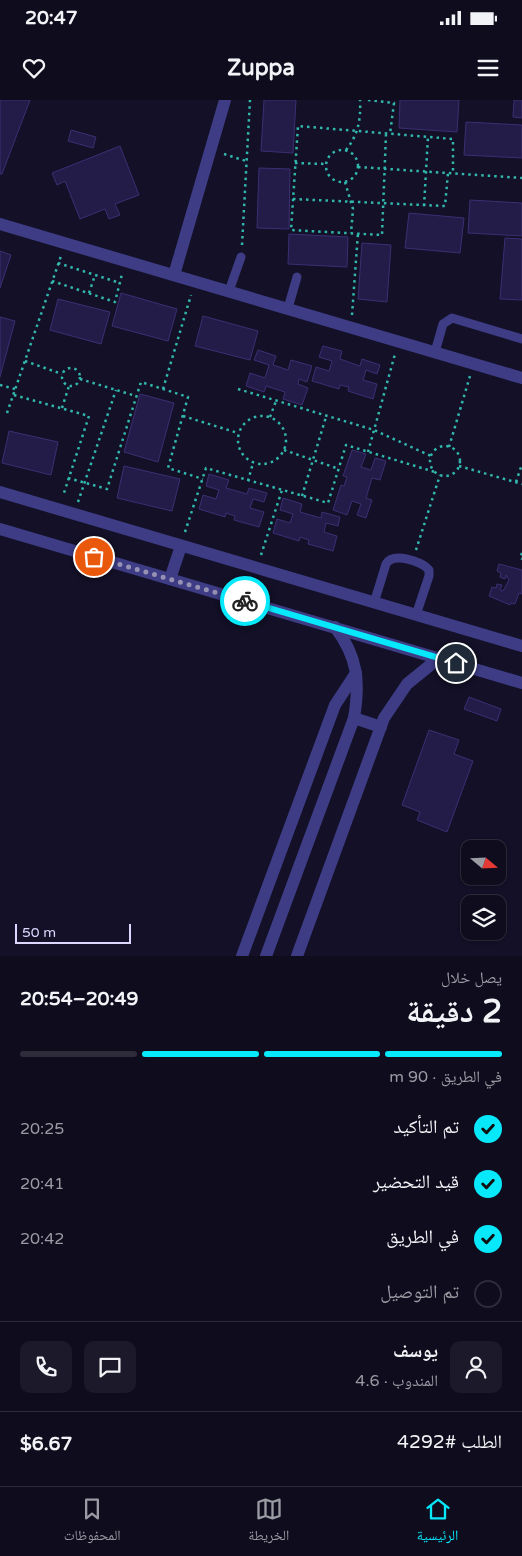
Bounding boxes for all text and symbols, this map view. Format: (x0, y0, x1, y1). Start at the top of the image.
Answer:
text: 20:47 (25, 7, 78, 29)
icon: heart (20, 54, 48, 82)
icon: menu (474, 54, 502, 82)
text: Zuppa (227, 55, 295, 81)
pin (73, 536, 115, 578)
icon: bag (80, 543, 108, 571)
courier (220, 576, 270, 626)
icon: bike (231, 587, 259, 615)
pin (435, 642, 477, 684)
icon: home (442, 649, 470, 677)
north arrow (461, 840, 506, 885)
map controls (461, 840, 506, 940)
button: layers (461, 895, 506, 940)
scale bar (15, 921, 131, 944)
text: 50 m (22, 924, 56, 941)
text: يصل خلال (441, 968, 502, 988)
text: 20:49–20:54 (20, 988, 138, 1010)
text: 2 دقيقة (406, 993, 502, 1031)
text: في الطريق · 90 m (389, 1067, 502, 1087)
icon: check (474, 1115, 502, 1143)
text: تم التأكيد (394, 1116, 459, 1138)
text: 20:25 (20, 1119, 64, 1139)
icon: check (474, 1170, 502, 1198)
text: قيد التحضير (373, 1171, 459, 1193)
text: 20:41 (20, 1174, 64, 1194)
icon: check (474, 1225, 502, 1253)
text: في الطريق (386, 1226, 459, 1248)
text: 20:42 (20, 1229, 64, 1249)
text: تم التوصيل (380, 1281, 459, 1303)
text: يوسف (393, 1340, 438, 1362)
button: phone (20, 1341, 72, 1393)
button: chat (84, 1341, 136, 1393)
button: person (450, 1341, 502, 1393)
text: المندوب · 4.6 (355, 1371, 438, 1391)
text: الطلب #4292 (397, 1431, 502, 1453)
text: $6.67 (20, 1433, 72, 1455)
tab: المحفوظات (64, 1495, 121, 1549)
tab: الخريطة (248, 1495, 289, 1549)
tab: الرئيسية (417, 1495, 458, 1549)

